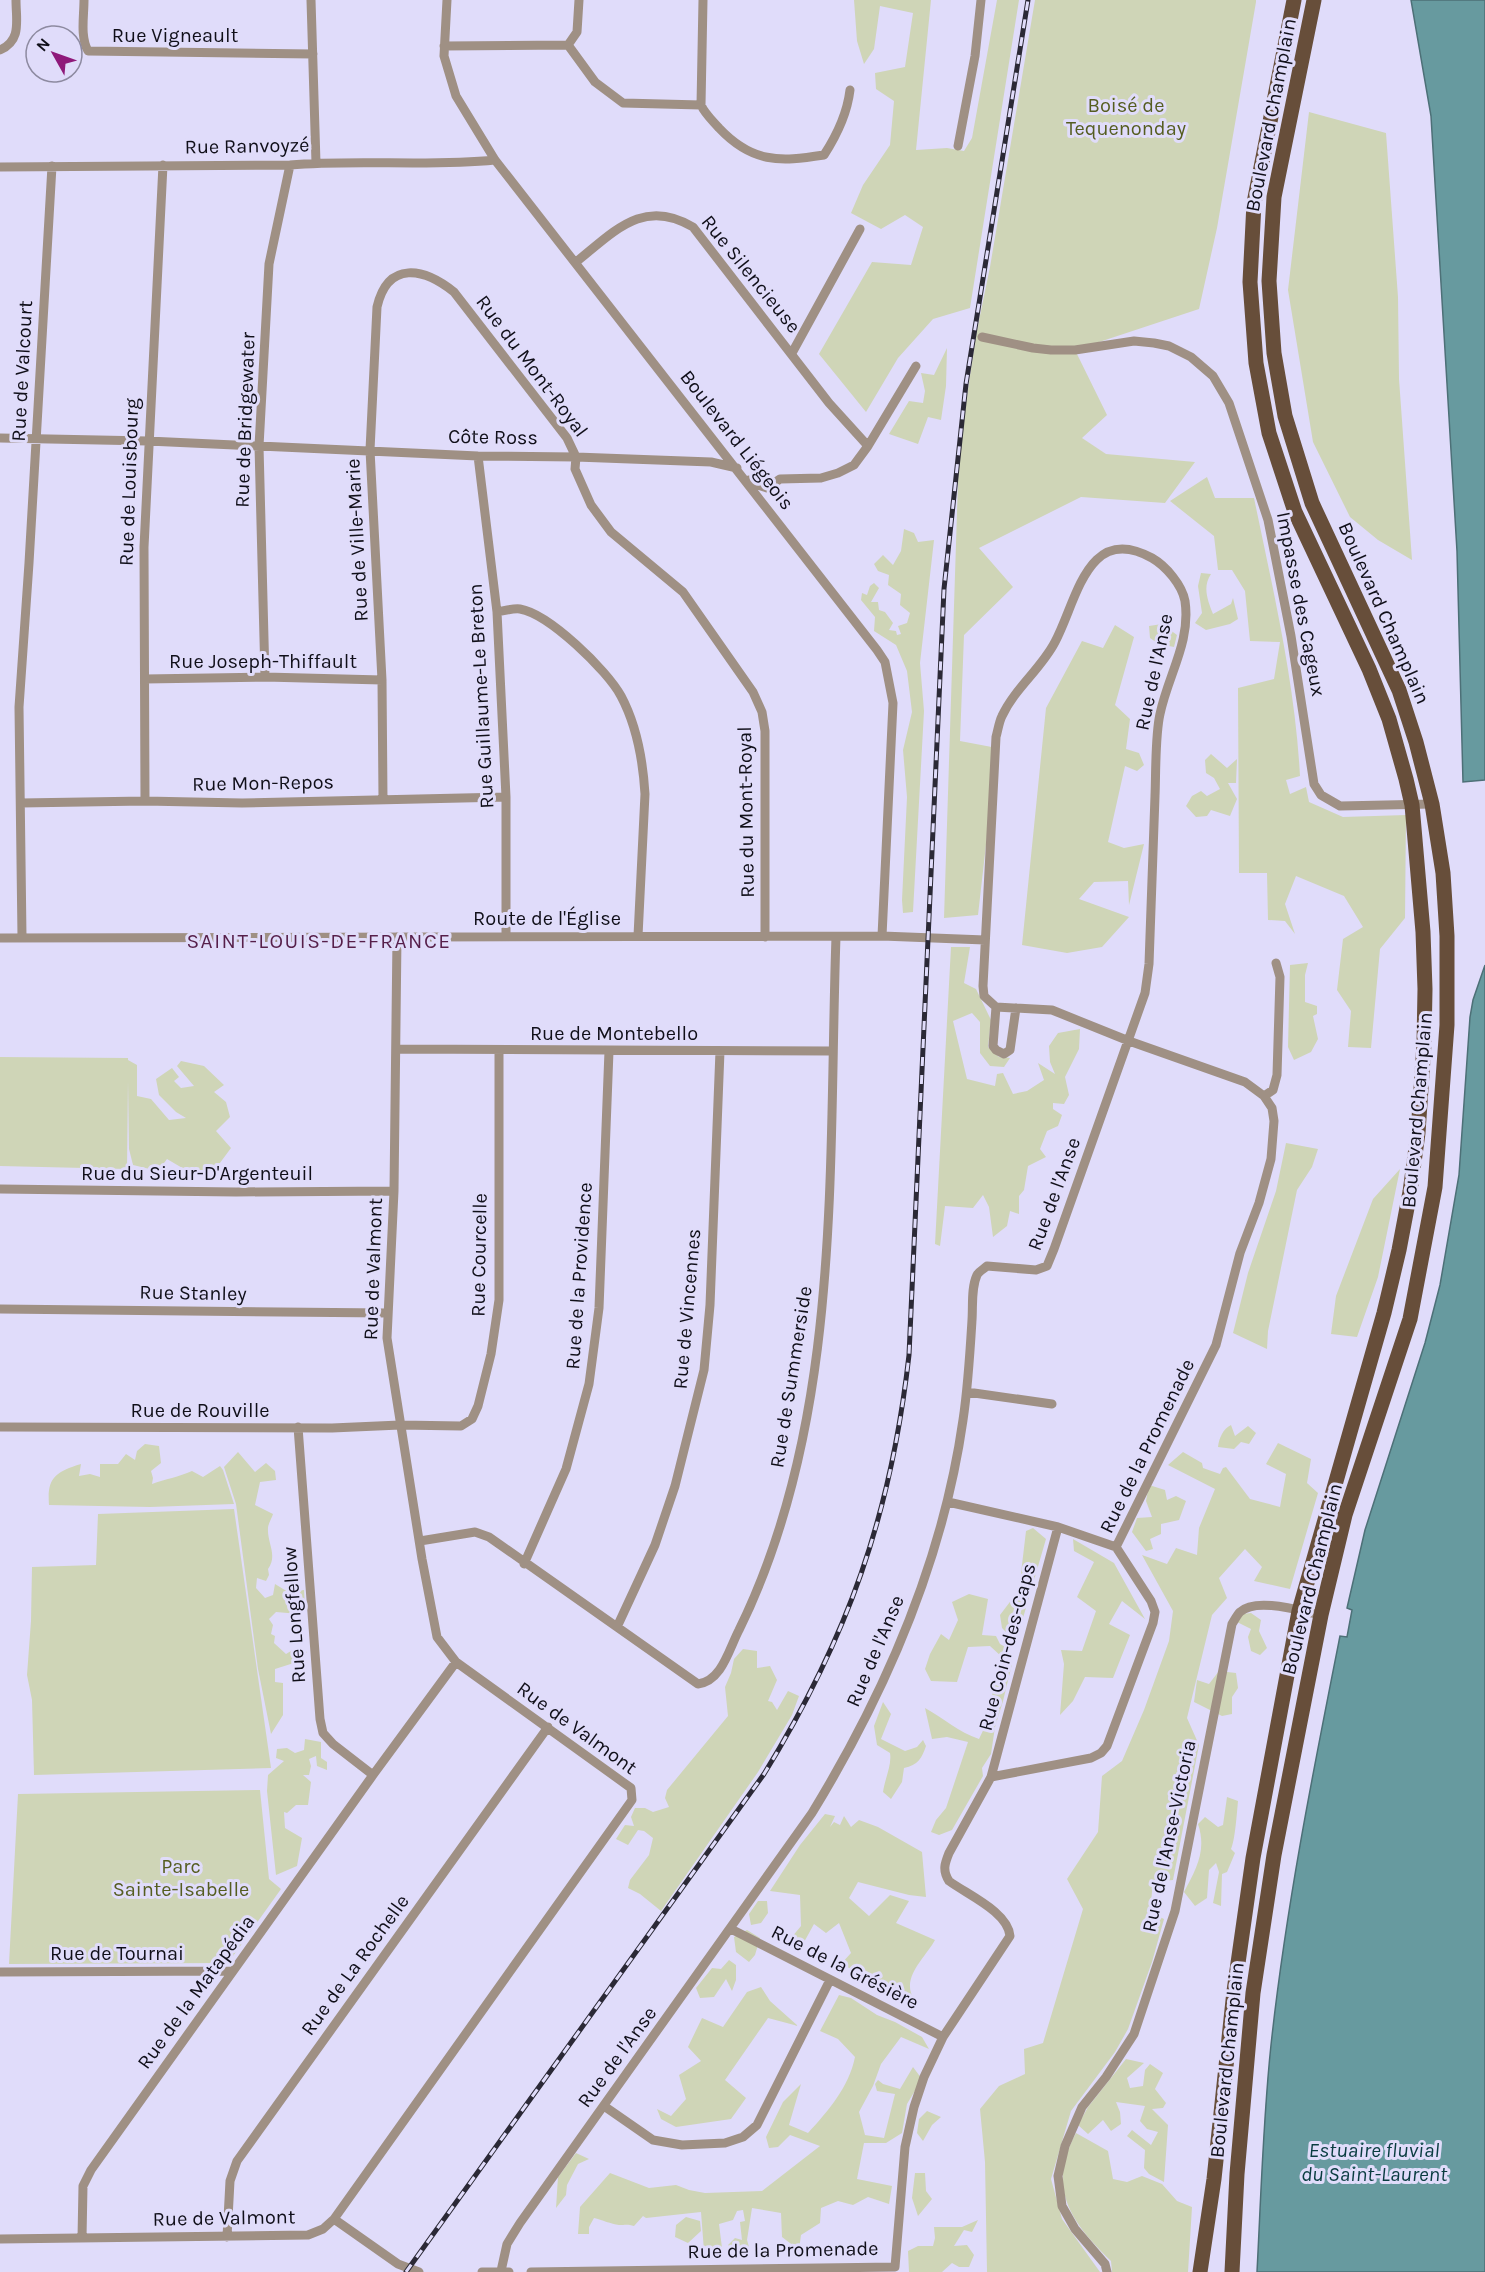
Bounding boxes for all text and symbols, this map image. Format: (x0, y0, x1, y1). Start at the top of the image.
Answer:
street label: Boulevard Champlain (1241, 16, 1301, 214)
north arrow (24, 24, 84, 84)
street label: Rue Vigneault (112, 24, 239, 47)
text: N (32, 34, 54, 55)
park label: Boisé de Tequenonday (1066, 94, 1186, 140)
street label: Rue Ranvoyzé (184, 133, 310, 159)
street label: Rue Silencieuse (696, 210, 806, 338)
street label: Rue du Mont-Royal (471, 291, 593, 441)
street label: Rue de Valcourt (7, 299, 37, 442)
street label: Rue de Bridgewater (230, 331, 260, 508)
street label: Boulevard Liégeois (675, 366, 799, 514)
street label: Rue de Louisbourg (115, 398, 143, 566)
street label: Côte Ross (448, 425, 538, 449)
street label: Rue de Ville-Marie (341, 458, 373, 622)
street label: Impasse des Cageux (1272, 510, 1330, 698)
street label: Boulevard Champlain (1334, 519, 1434, 707)
street label: Rue Guillaume-Le Breton (464, 583, 498, 809)
street label: Rue de l'Anse (1130, 611, 1178, 733)
street label: Rue Joseph-Thiffault (169, 650, 357, 673)
street label: Rue du Mont-Royal (733, 726, 759, 898)
street label: Rue Mon-Repos (192, 770, 334, 796)
street label: Route de l'Église (473, 906, 621, 930)
district label: SAINT-LOUIS-DE-FRANCE (186, 929, 452, 953)
street label: Boulevard Champlain (1397, 1011, 1437, 1209)
street label: Rue de Montebello (530, 1022, 698, 1045)
street label: Rue de l'Anse (1023, 1134, 1085, 1254)
street label: Rue du Sieur-D'Argenteuil (81, 1162, 313, 1185)
street label: Rue de la Providence (561, 1182, 597, 1370)
street label: Rue Courcelle (466, 1193, 492, 1317)
street label: Rue de Valmont (359, 1197, 387, 1341)
street label: Rue de Vincennes (669, 1228, 705, 1390)
street label: Rue Stanley (139, 1281, 247, 1305)
street label: Rue de Summerside (765, 1284, 817, 1470)
street label: Rue de la Promenade (1095, 1355, 1199, 1537)
street label: Rue de Rouville (130, 1399, 270, 1422)
street label: Boulevard Champlain (1277, 1481, 1347, 1677)
street label: Rue Longfellow (278, 1545, 310, 1684)
street label: Rue Coin-des-Caps (974, 1561, 1040, 1733)
street label: Rue de l'Anse (841, 1592, 909, 1710)
street label: Rue de Valmont (513, 1677, 642, 1780)
street label: Rue de l'Anse-Victoria (1137, 1738, 1201, 1934)
park label: Parc Sainte-Isabelle (113, 1855, 249, 1901)
street label: Rue de La Rochelle (296, 1890, 414, 2040)
street label: Rue de la Matapédia (132, 1910, 260, 2074)
street label: Rue de la Grésière (768, 1920, 922, 2014)
street label: Rue de Tournai (50, 1942, 184, 1965)
street label: Boulevard Champlain (1205, 1961, 1249, 2159)
street label: Rue de l'Anse (573, 2002, 661, 2112)
water label: Estuaire fluvial du Saint-Laurent (1301, 2138, 1448, 2186)
street label: Rue de Valmont (152, 2205, 296, 2231)
street label: Rue de la Promenade (687, 2237, 879, 2263)

